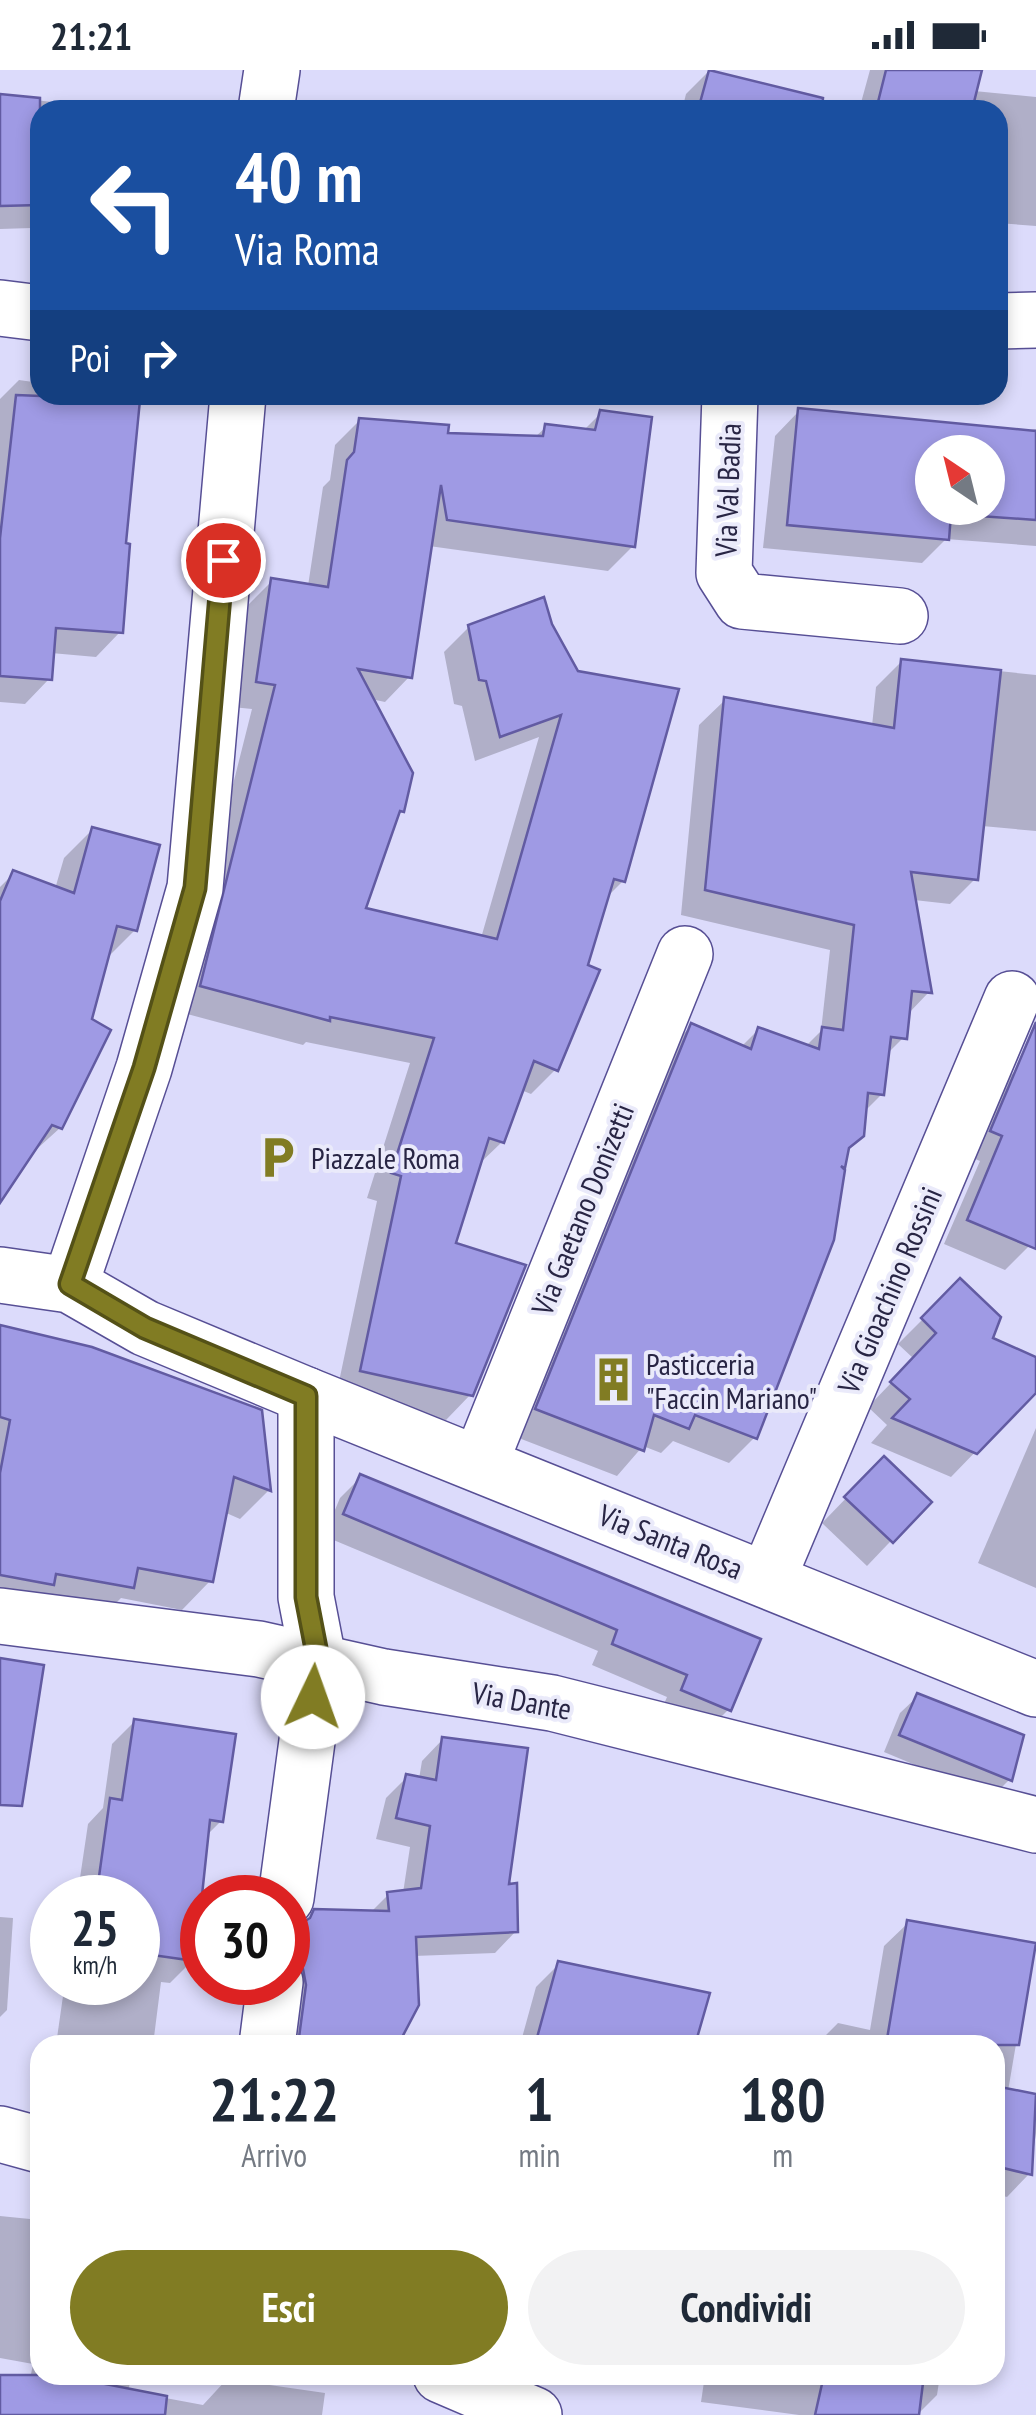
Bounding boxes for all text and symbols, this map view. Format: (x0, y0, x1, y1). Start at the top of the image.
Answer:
text: 21:21 (50, 11, 132, 60)
text: 40 m (235, 131, 363, 221)
icon: left (70, 140, 200, 270)
text: Via Roma (235, 219, 380, 277)
icon: right (131, 330, 186, 385)
text: Poi (70, 333, 111, 382)
street label: Via Val Badia (705, 423, 749, 558)
north arrow (915, 435, 1005, 525)
map controls (915, 435, 1005, 525)
pin (181, 518, 266, 603)
icon: arrive (196, 533, 251, 588)
street label: Via Gaetano Donizetti (521, 1097, 642, 1321)
parking icon: Piazzale Roma (254, 1133, 302, 1181)
place label: Piazzale Roma (311, 1138, 460, 1177)
street label: Via Gioachino Rossini (828, 1181, 950, 1400)
place label: Pasticceria "Faccin Mariano" (646, 1344, 817, 1417)
building icon: Pasticceria "Faccin Mariano" (589, 1356, 637, 1404)
street label: Via Santa Rosa (592, 1494, 749, 1587)
position arrow (261, 1645, 365, 1749)
street label: Via Dante (468, 1672, 575, 1728)
speed limit sign: 30 (180, 1875, 310, 2005)
text: 25 (71, 1895, 119, 1960)
text: km/h (73, 1949, 117, 1981)
text: 21:22 (209, 2060, 339, 2138)
text: 1 (525, 2060, 554, 2138)
text: 180 (740, 2060, 826, 2138)
text: Arrivo (241, 2134, 307, 2176)
text: min (518, 2134, 560, 2176)
text: m (772, 2134, 793, 2176)
button: Esci (70, 2250, 508, 2365)
button: Condividi (528, 2250, 965, 2365)

